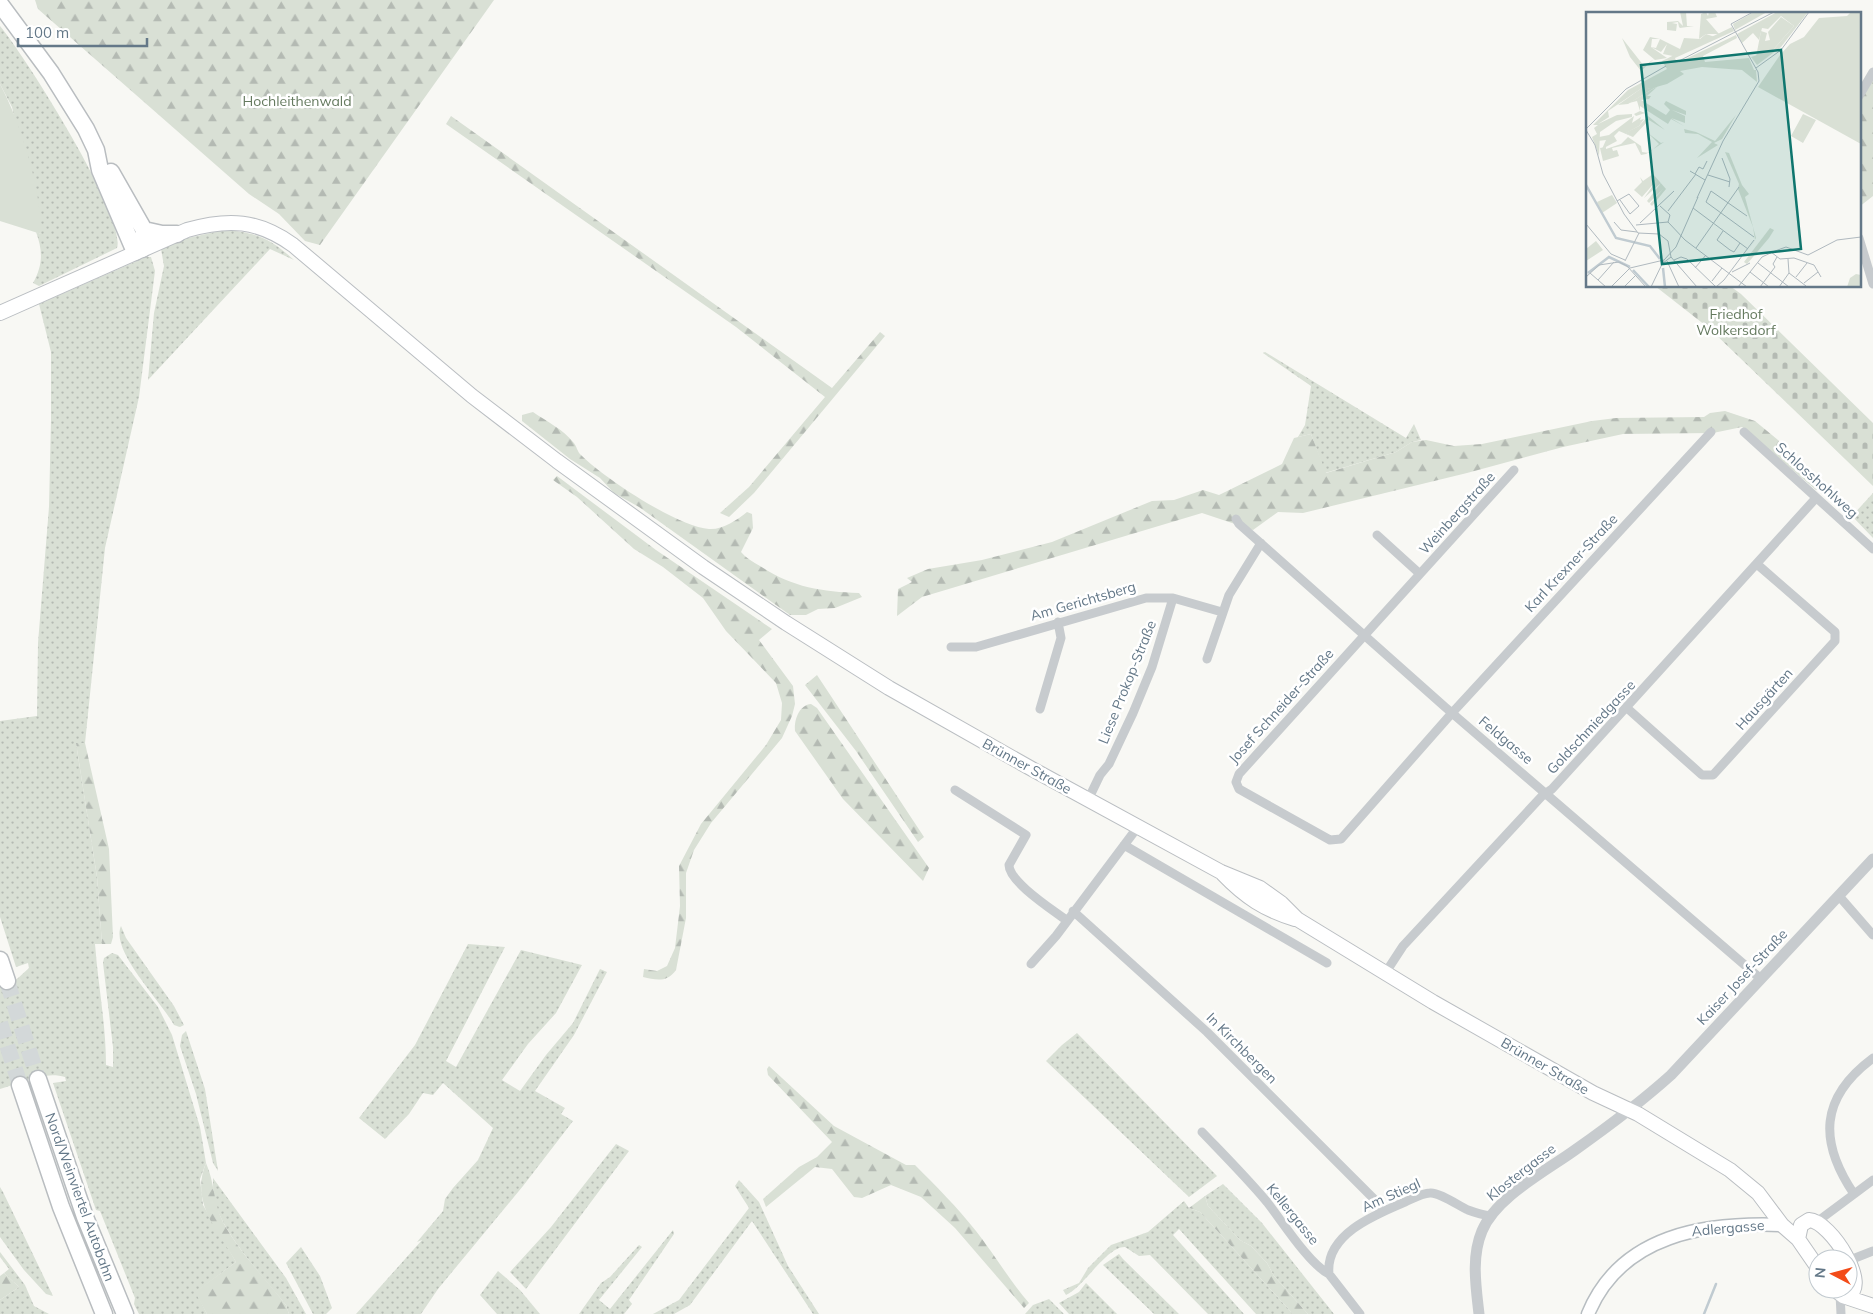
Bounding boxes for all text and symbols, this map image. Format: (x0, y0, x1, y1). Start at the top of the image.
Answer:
inset map (1586, 12, 1860, 288)
scale bar (18, 15, 146, 47)
text: 100 m (25, 23, 69, 42)
park label: Hochleithenwald (242, 92, 352, 110)
park label: Friedhof Wolkersdorf (1696, 305, 1776, 339)
street label: Schlosshohlweg (1772, 438, 1862, 522)
street label: Weinbergstraße (1415, 468, 1499, 558)
street label: Karl Krexner-Straße (1521, 510, 1621, 616)
street label: Am Gerichtsberg (1028, 577, 1138, 625)
street label: Liese Prokop-Straße (1094, 618, 1160, 746)
street label: Josef Schneider-Straße (1225, 645, 1337, 767)
street label: Hausgärten (1732, 664, 1796, 734)
street label: Goldschmiedgasse (1543, 676, 1639, 778)
street label: Feldgasse (1475, 712, 1537, 768)
street label: Brünner Straße (979, 734, 1075, 798)
street label: Kaiser Josef-Straße (1693, 925, 1791, 1029)
street label: In Kirchbergen (1203, 1009, 1281, 1087)
street label: Brünner Straße (1498, 1033, 1592, 1099)
street label: Nord/Weinviertel Autobahn (41, 1110, 119, 1284)
street label: Klostergasse (1483, 1139, 1559, 1205)
street label: Am Stiegl (1359, 1174, 1423, 1216)
street label: Kellergasse (1263, 1180, 1323, 1248)
street label: Adlergasse (1691, 1216, 1765, 1240)
north arrow (1808, 1249, 1858, 1299)
text: N (1811, 1266, 1830, 1279)

